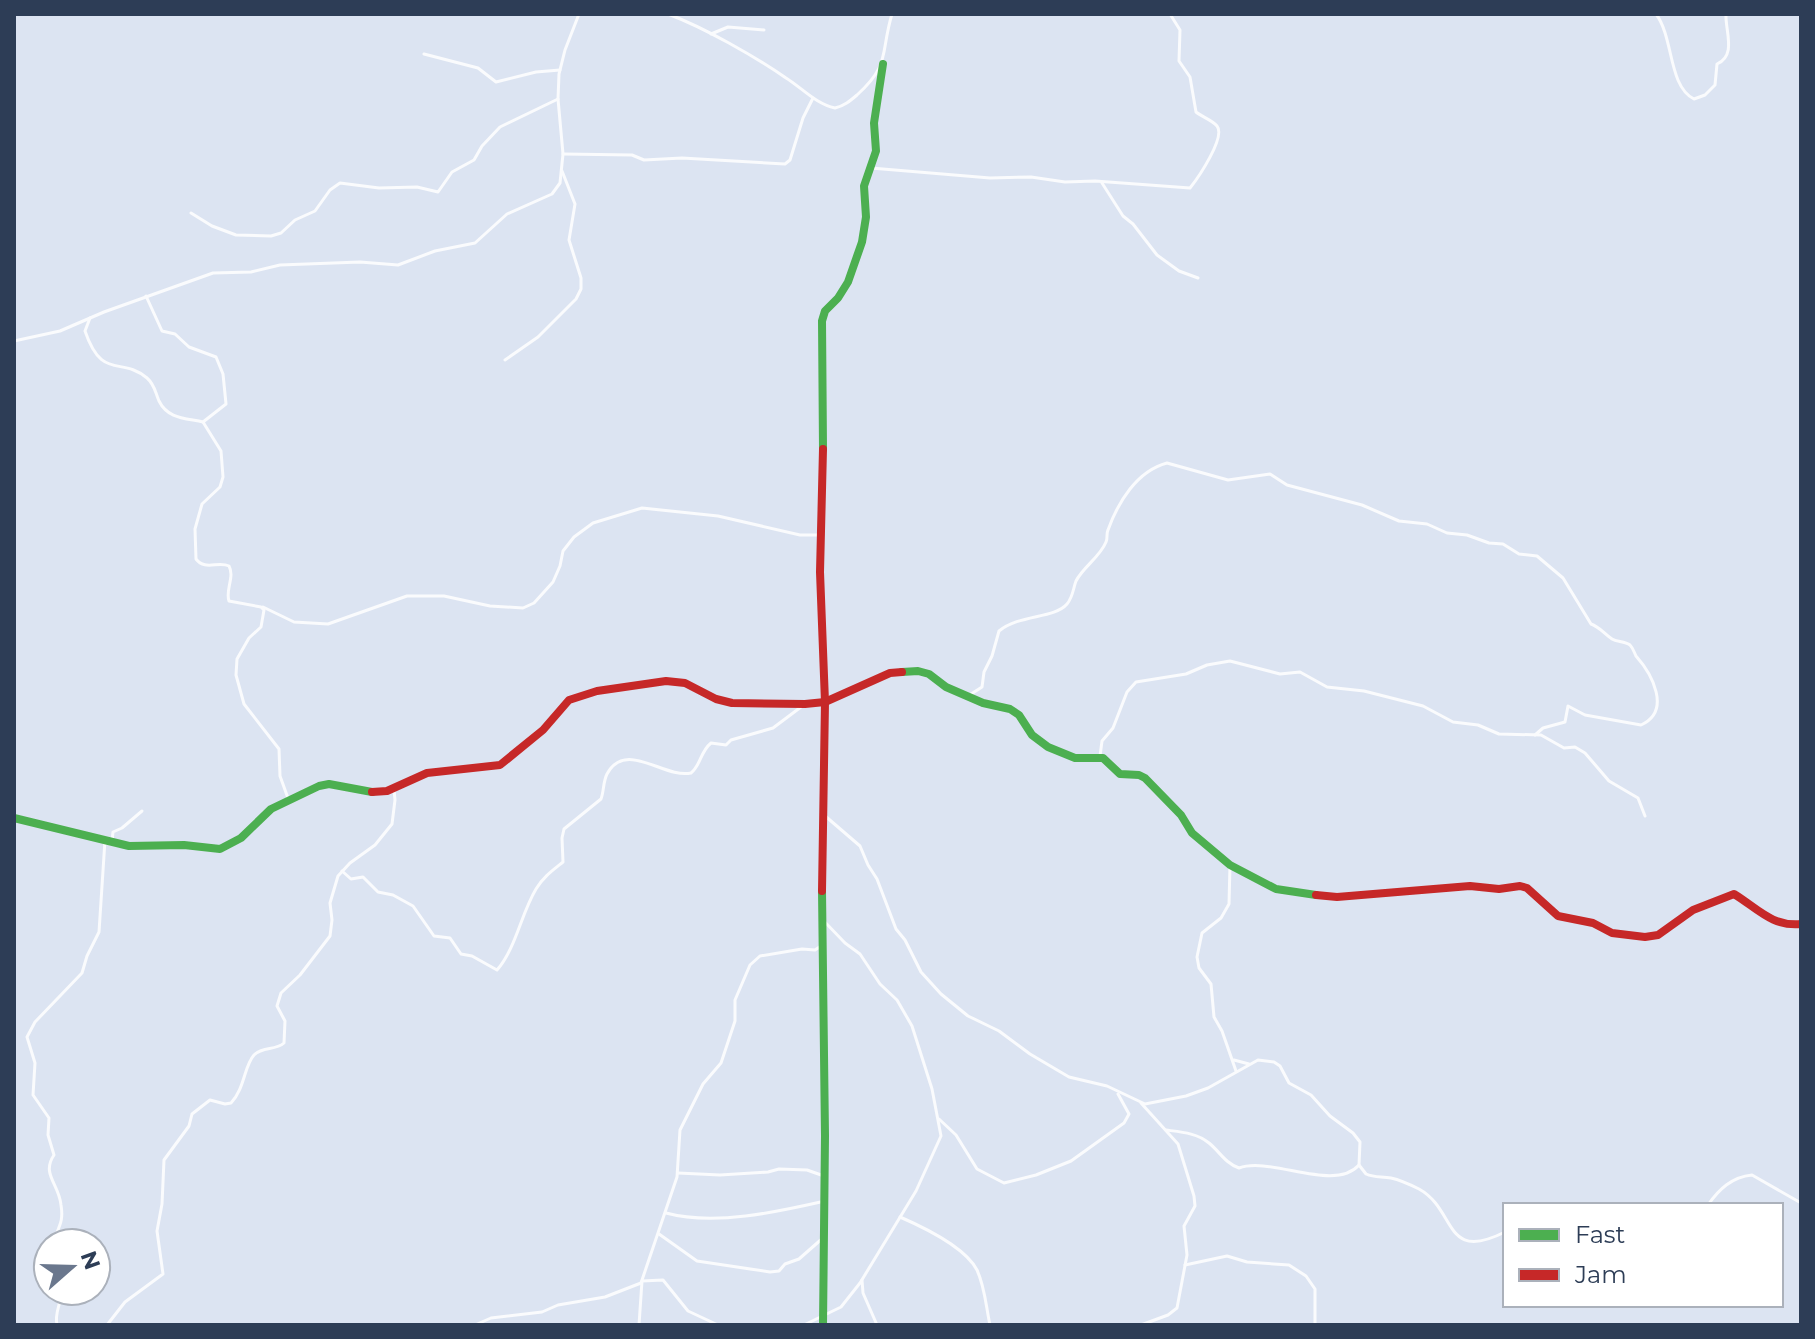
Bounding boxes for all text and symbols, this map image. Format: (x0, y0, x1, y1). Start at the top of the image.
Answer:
legend (1503, 1203, 1783, 1307)
text: Fast (1575, 1220, 1626, 1249)
north arrow (32, 1227, 112, 1307)
text: N (75, 1247, 106, 1273)
text: Jam (1574, 1260, 1627, 1289)

